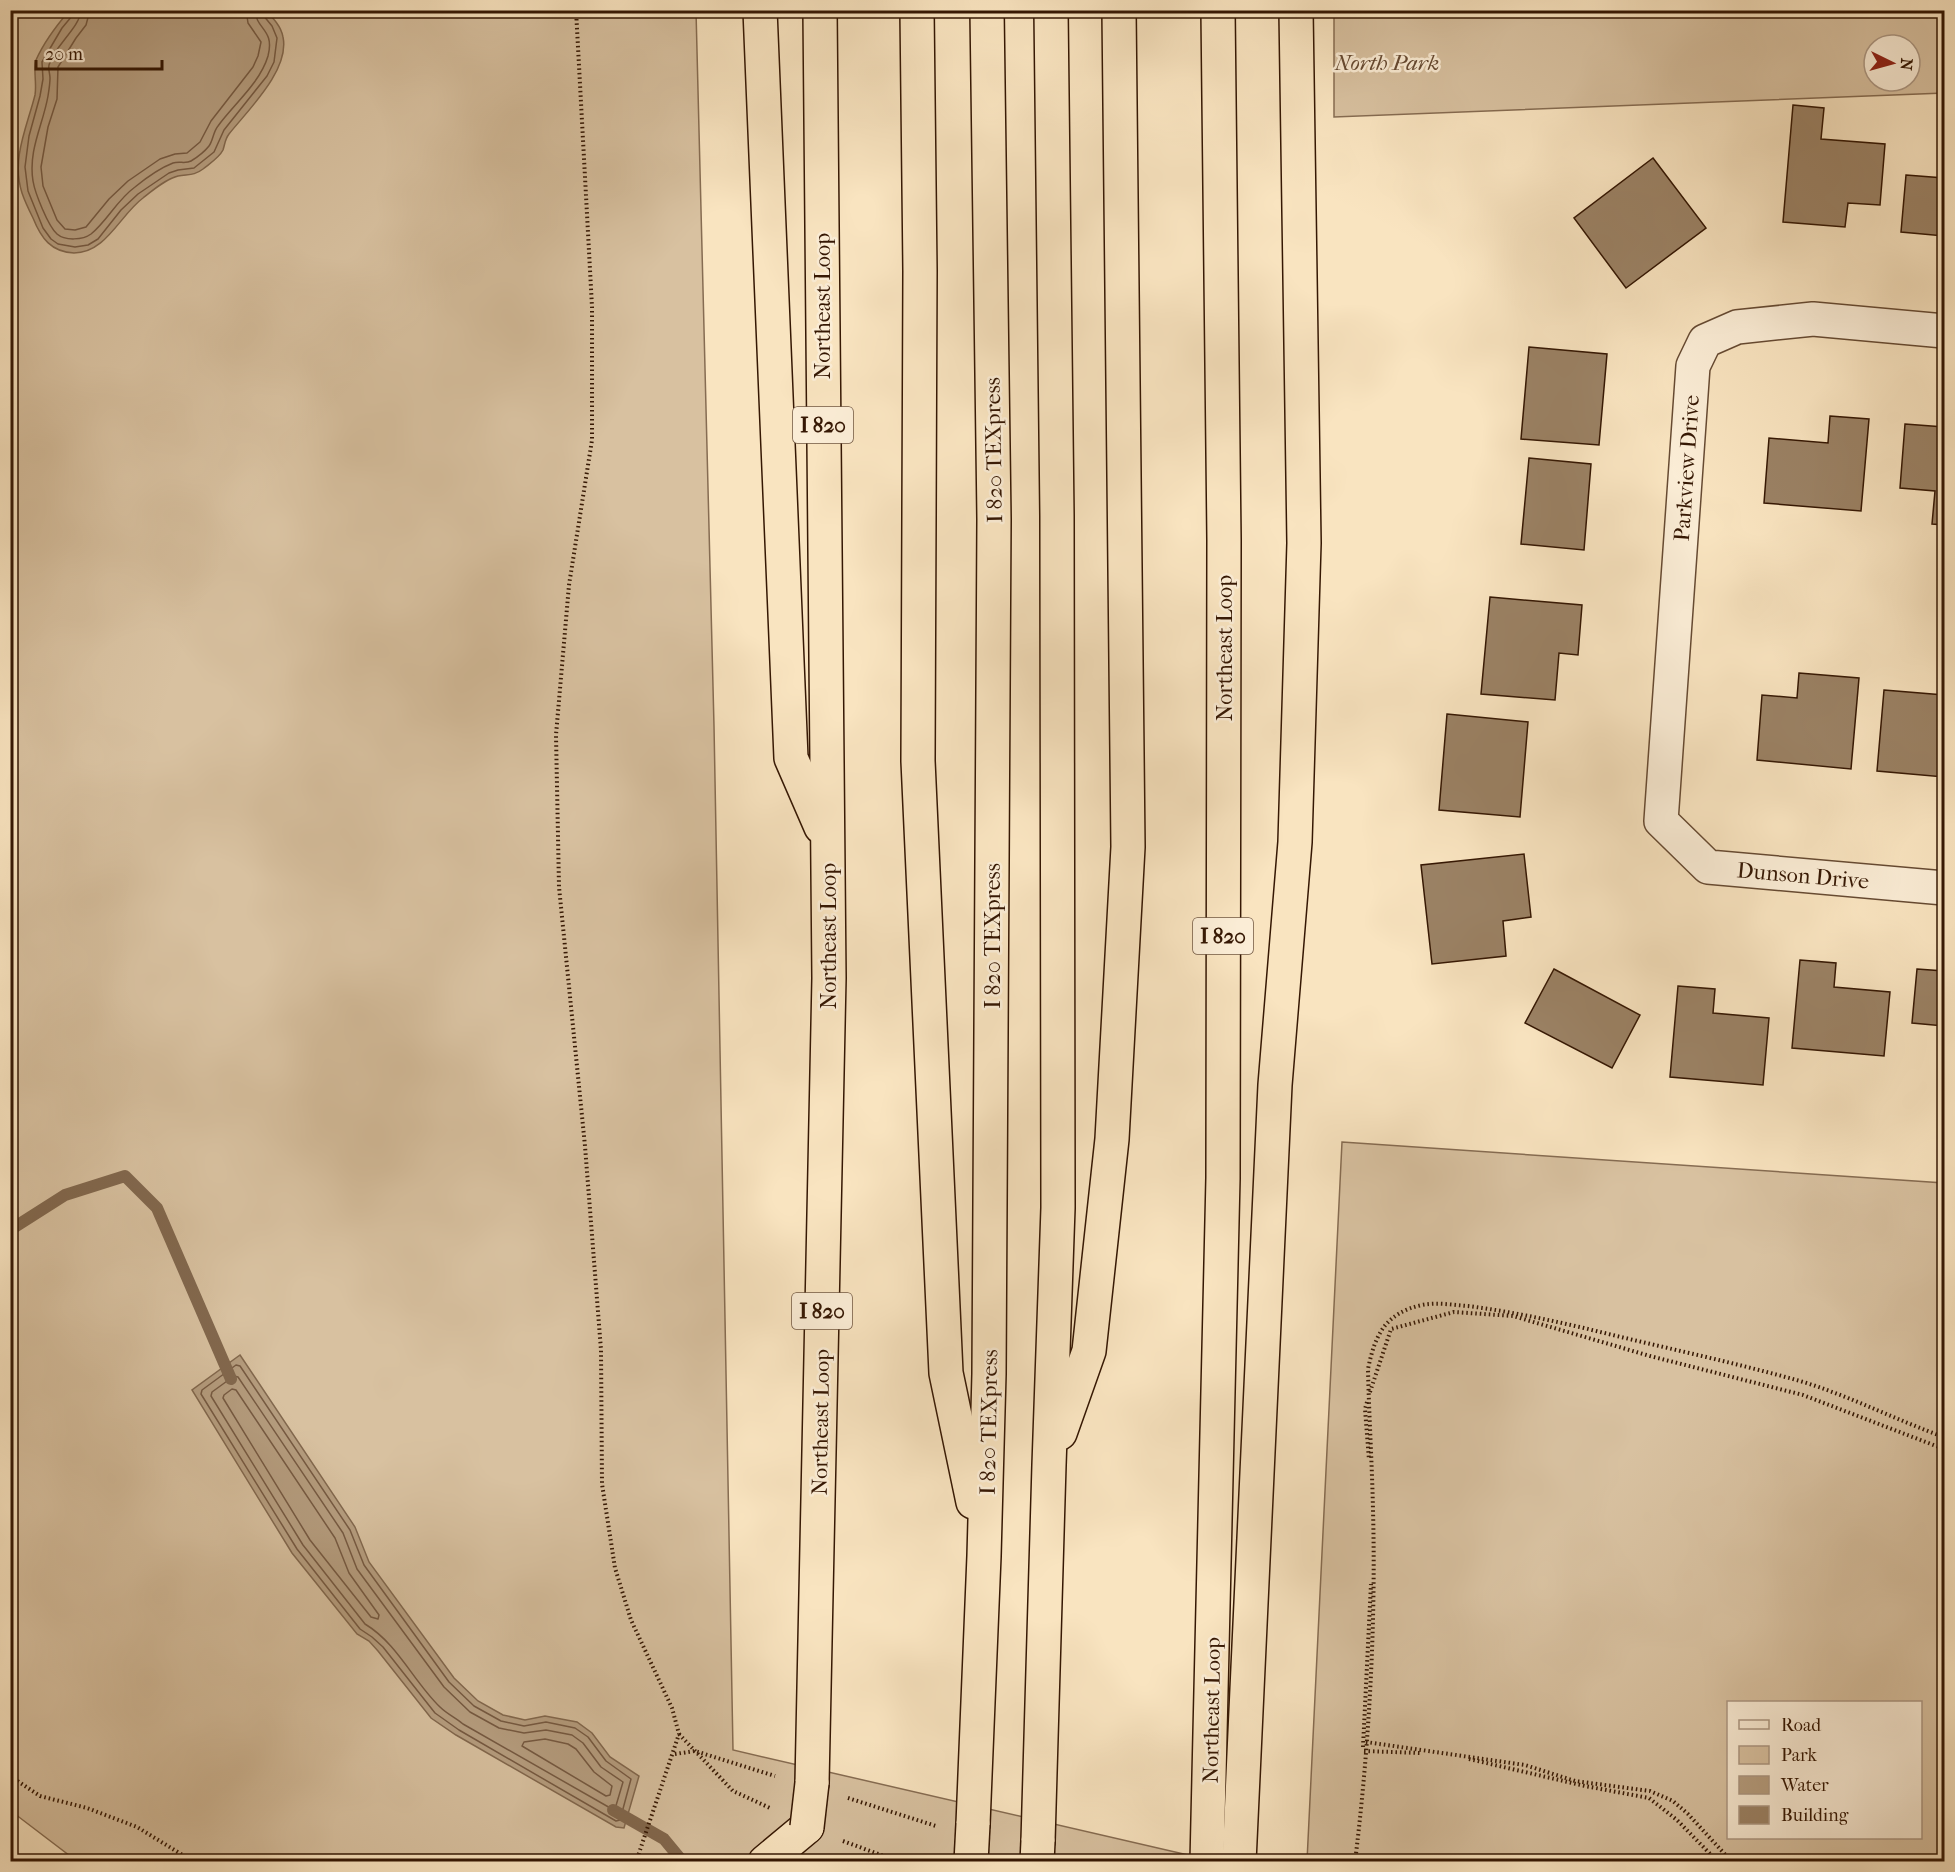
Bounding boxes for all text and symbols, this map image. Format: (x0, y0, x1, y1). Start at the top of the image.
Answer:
scale bar (36, 33, 162, 71)
north arrow (1862, 33, 1922, 93)
text: 20 m (45, 44, 83, 65)
park label: North Park (1334, 50, 1439, 76)
text: N (1896, 57, 1916, 72)
street label: Northeast Loop (810, 233, 836, 379)
street label: I 820 TEXpress (980, 377, 1008, 523)
street label: Parkview Drive (1669, 394, 1705, 542)
road number: I 820 (793, 407, 853, 443)
street label: Northeast Loop (1212, 575, 1238, 721)
street label: Dunson Drive (1736, 857, 1870, 895)
street label: Northeast Loop (816, 863, 842, 1009)
street label: I 820 TEXpress (980, 863, 1006, 1009)
road number: I 820 (1193, 918, 1253, 954)
road number: I 820 (792, 1293, 852, 1329)
street label: Northeast Loop (807, 1349, 835, 1495)
street label: I 820 TEXpress (975, 1349, 1003, 1495)
street label: Northeast Loop (1198, 1637, 1226, 1783)
legend (1727, 1701, 1922, 1839)
text: Road (1781, 1715, 1821, 1736)
text: Park (1781, 1745, 1818, 1766)
text: Water (1780, 1775, 1829, 1796)
text: Building (1781, 1805, 1849, 1826)

